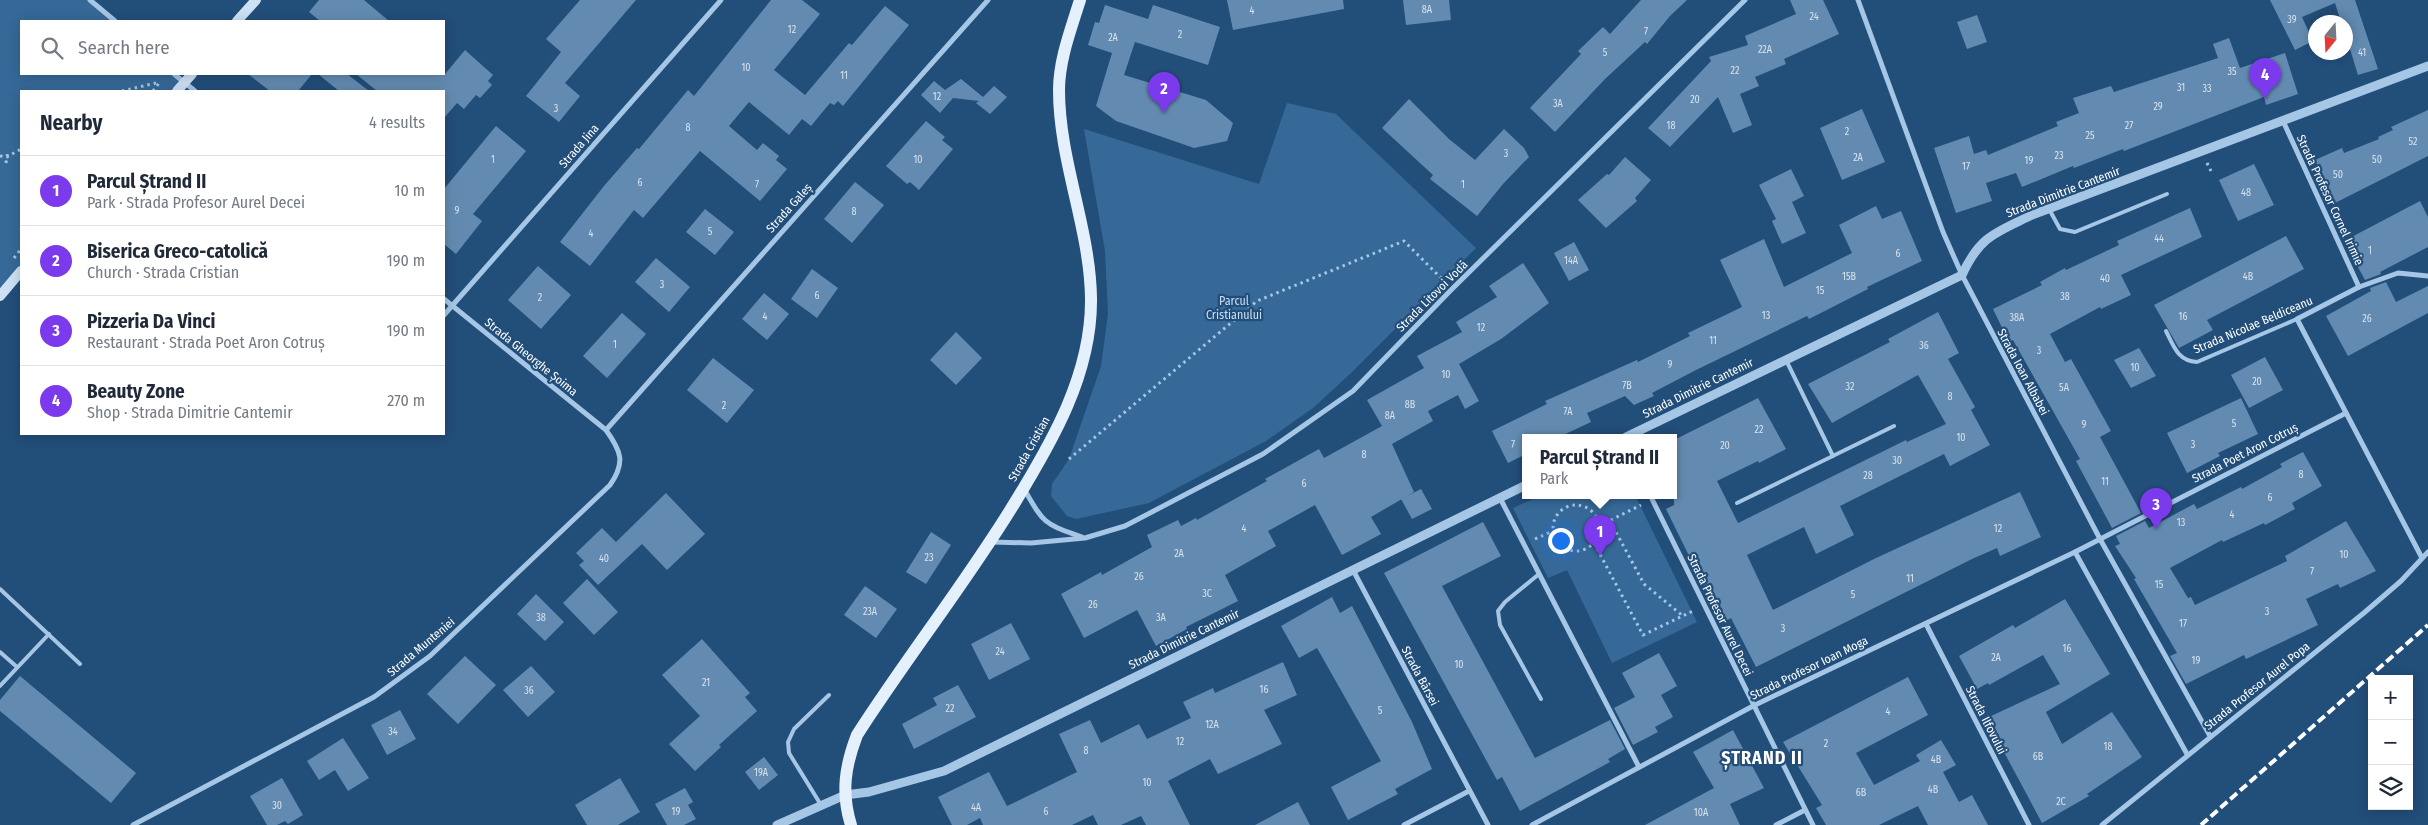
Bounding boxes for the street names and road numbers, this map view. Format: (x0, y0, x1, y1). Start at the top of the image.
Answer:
street label: Strada Jina (556, 121, 602, 171)
street label: Strada Profesor Cornel Irimie (2294, 133, 2366, 267)
street label: Strada Dimitrie Cantemir (2004, 163, 2123, 220)
street label: Strada Galeș (763, 180, 816, 236)
street label: Strada Litovoi Vodă (1393, 257, 1471, 335)
street label: Strada Nicolae Beldiceanu (2191, 294, 2315, 356)
street label: Strada Gheorghe Șoima (481, 315, 580, 400)
street label: Strada Ioan Albabei (1994, 326, 2052, 418)
street label: Strada Dimitrie Cantemir (1640, 355, 1756, 421)
street label: Strada Cristian (1005, 414, 1053, 484)
street label: Strada Poet Aron Cotruș (2190, 420, 2301, 487)
street label: Strada Profesor Aurel Decei (1684, 552, 1756, 678)
street label: Strada Dimitrie Cantemir (1126, 606, 1242, 672)
street label: Strada Munteniei (384, 615, 458, 679)
street label: Strada Profesor Ioan Moga (1748, 633, 1870, 703)
street label: Strada Profesor Aurel Popa (2201, 639, 2313, 733)
street label: Strada Bârsei (1399, 644, 1441, 708)
street label: Strada Ilfovului (1963, 683, 2009, 757)

